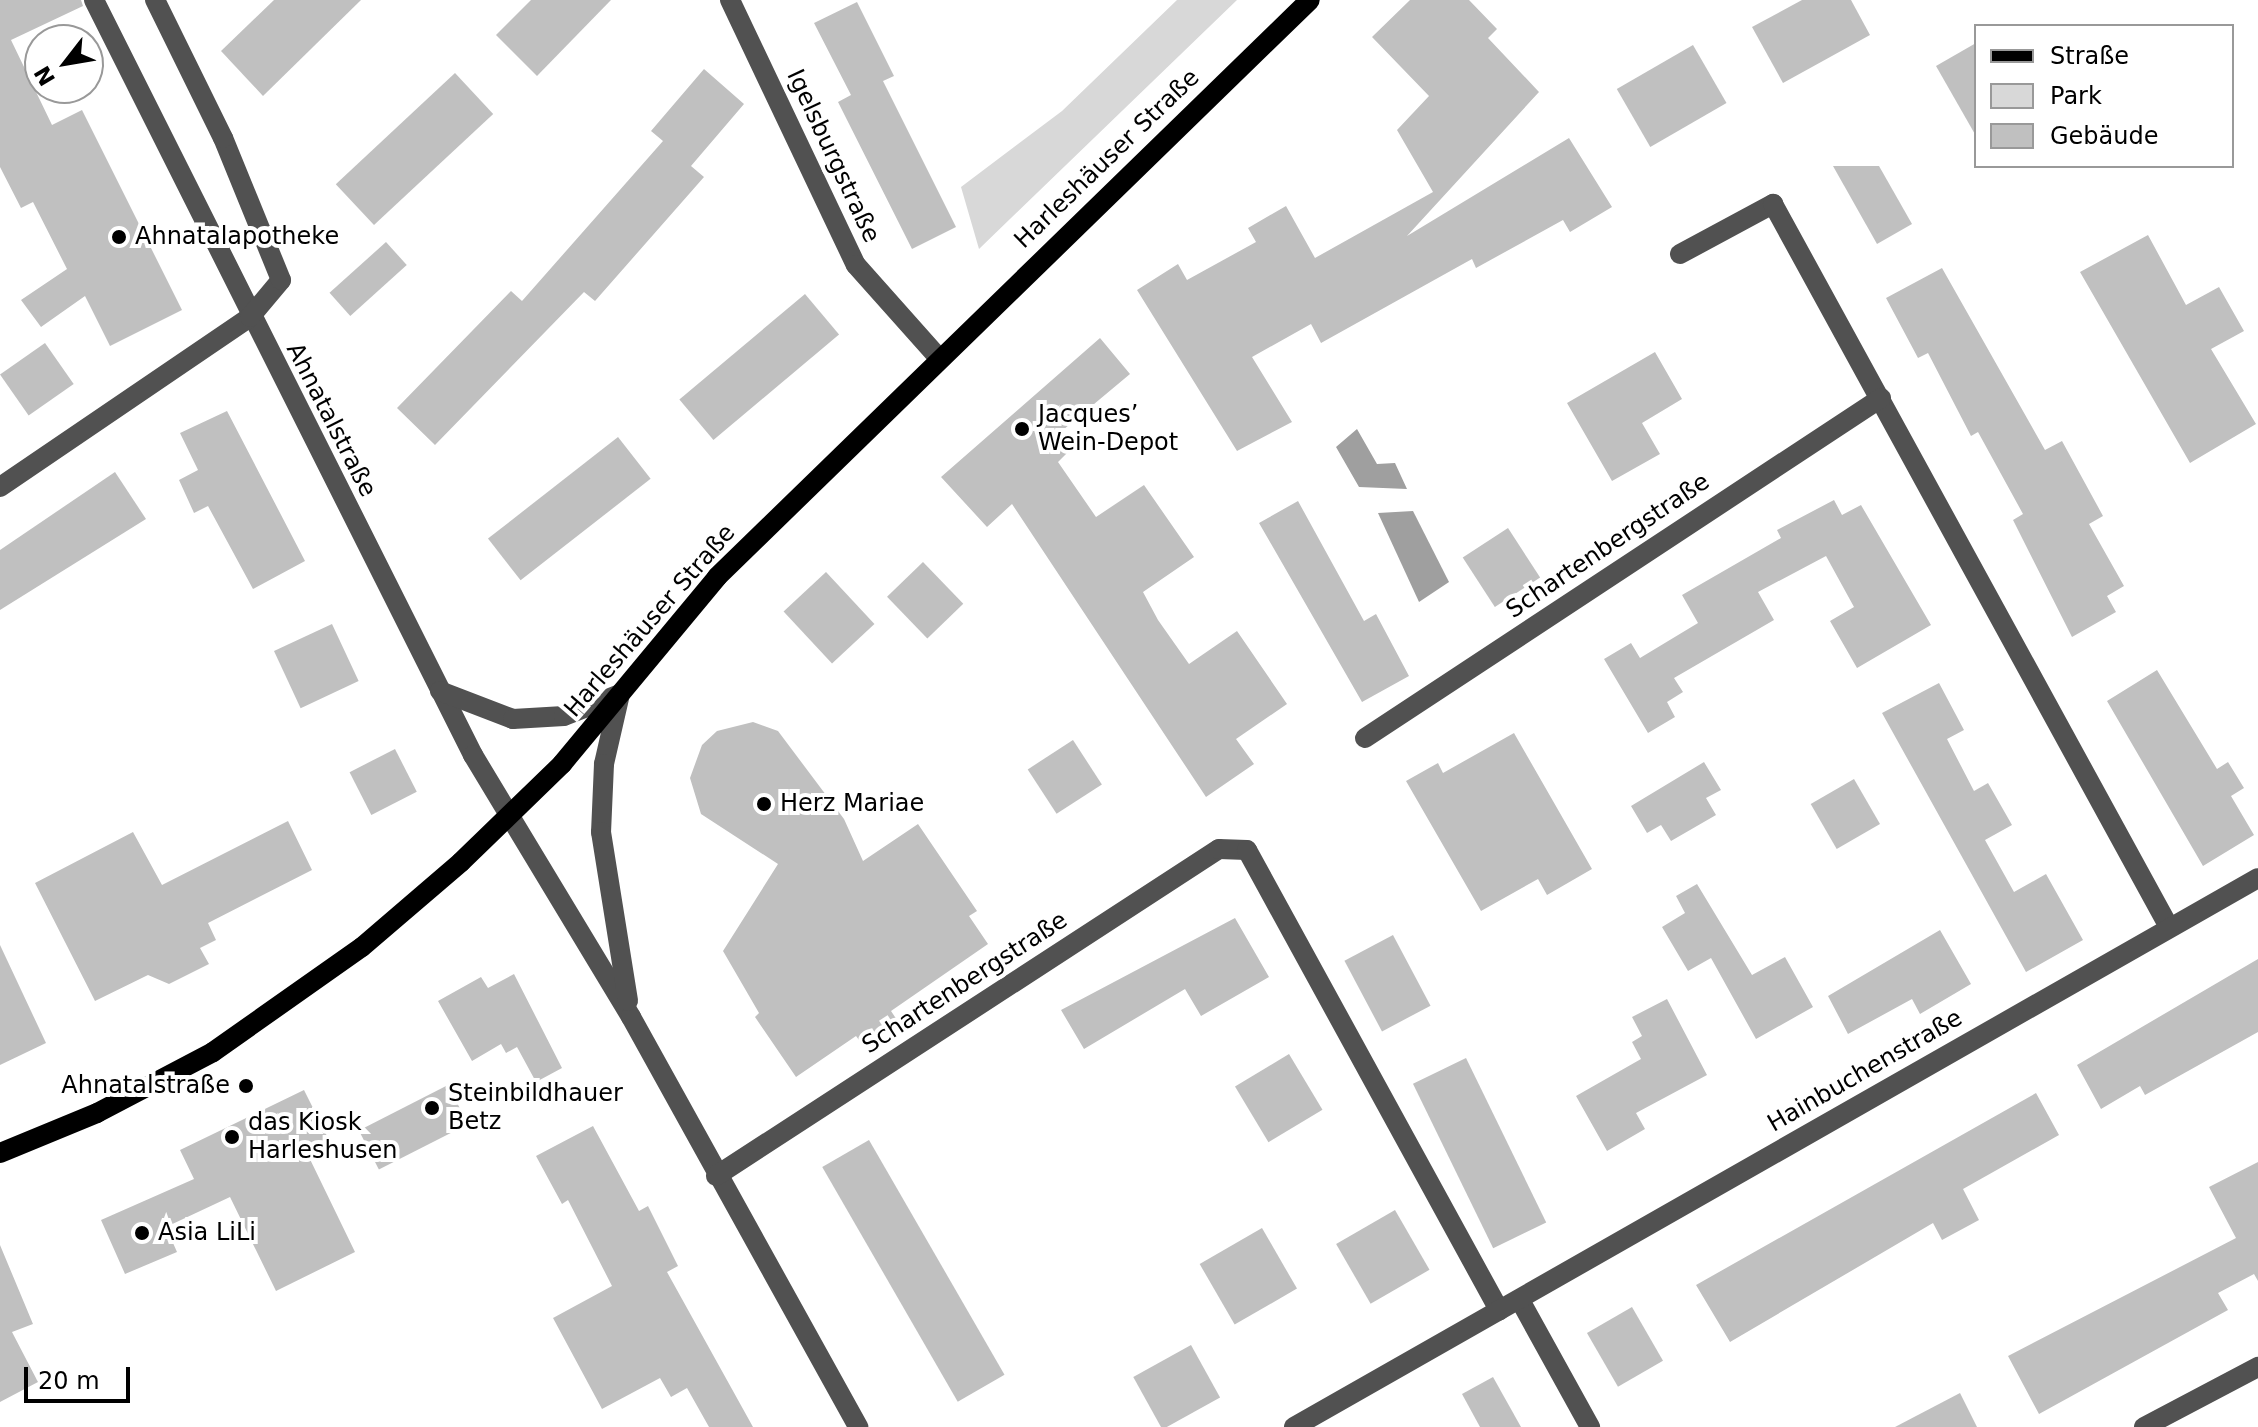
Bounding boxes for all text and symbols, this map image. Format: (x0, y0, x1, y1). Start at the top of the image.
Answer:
north arrow (24, 24, 104, 104)
legend (1974, 24, 2234, 168)
text: Straße (2050, 42, 2129, 70)
text: N (29, 61, 60, 90)
street label: Harleshäuser Straße (1009, 63, 1205, 255)
street label: Igelsburgstraße (780, 65, 886, 247)
text: Park (2050, 82, 2102, 110)
text: Gebäude (2050, 122, 2159, 150)
place label: Ahnatalapotheke (135, 223, 339, 251)
marker: Ahnatalapotheke (110, 228, 128, 246)
street label: Ahnatalstraße (280, 338, 382, 502)
place label: Jacques’ Wein-Depot (1038, 401, 1178, 457)
marker: Jacques’ Wein-Depot (1013, 420, 1031, 438)
street label: Schartenbergstraße (1501, 467, 1715, 625)
street label: Harleshäuser Straße (559, 519, 741, 723)
place label: Herz Mariae (780, 790, 924, 818)
marker: Herz Mariae (755, 795, 773, 813)
street label: Schartenbergstraße (857, 906, 1073, 1060)
street label: Hainbuchenstraße (1763, 1004, 1967, 1138)
place label: Ahnatalstraße (61, 1072, 230, 1100)
marker: Ahnatalstraße (237, 1077, 255, 1095)
place label: Steinbildhauer Betz (448, 1080, 623, 1136)
marker: Steinbildhauer Betz (423, 1099, 441, 1117)
place label: das Kiosk Harleshusen (248, 1109, 397, 1165)
marker: das Kiosk Harleshusen (223, 1128, 241, 1146)
place label: Asia LiLi (158, 1219, 256, 1247)
marker: Asia LiLi (133, 1224, 151, 1242)
scale bar (28, 1351, 134, 1401)
text: 20 m (38, 1367, 100, 1395)

